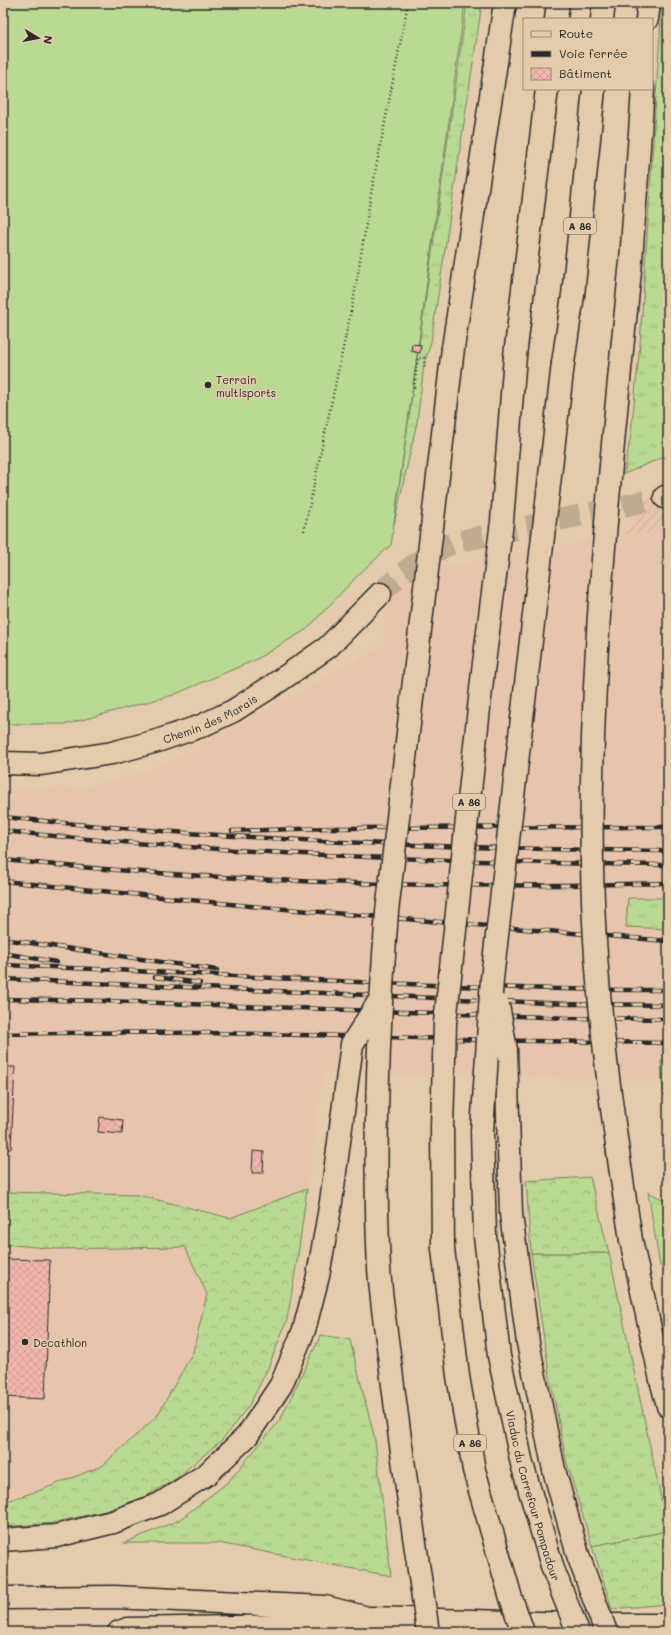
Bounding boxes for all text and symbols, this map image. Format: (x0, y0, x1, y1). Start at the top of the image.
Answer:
north arrow (18, 18, 58, 58)
legend (523, 18, 653, 90)
text: Route (559, 25, 593, 41)
text: N (40, 34, 56, 45)
text: Voie ferrée (559, 45, 628, 61)
text: Bâtiment (559, 65, 612, 81)
road number: A 86 (564, 218, 596, 234)
place label: Terrain multisports (216, 372, 276, 400)
marker: Terrain multisports (203, 380, 213, 390)
street label: Chemin des Marais (161, 690, 260, 746)
road number: A 86 (453, 794, 485, 810)
place label: Decathlon (33, 1335, 87, 1350)
marker: Decathlon (20, 1337, 30, 1347)
street label: Viaduc du Carrefour Pompadour (503, 1409, 564, 1583)
road number: A 86 (454, 1435, 486, 1451)

